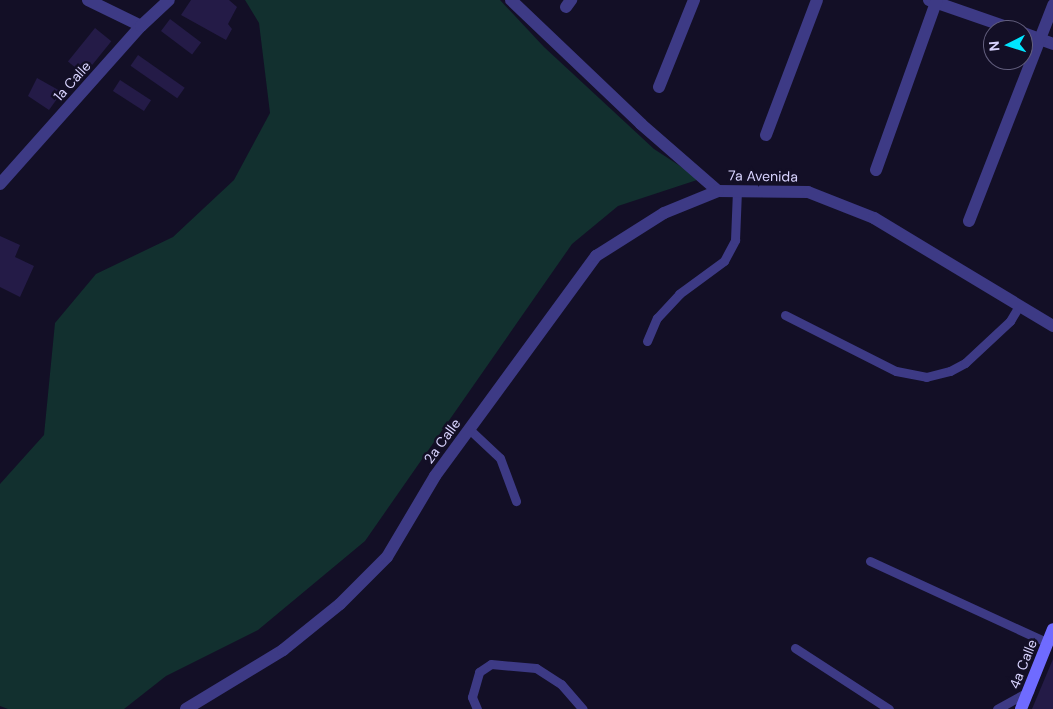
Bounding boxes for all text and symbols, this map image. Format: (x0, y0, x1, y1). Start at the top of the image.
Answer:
north arrow (983, 20, 1033, 70)
text: N (985, 40, 1003, 52)
street label: 1a Calle (50, 58, 94, 104)
street label: 7a Avenida (728, 167, 798, 185)
street label: 2a Calle (420, 415, 464, 467)
street label: 4a Calle (1006, 637, 1040, 691)

